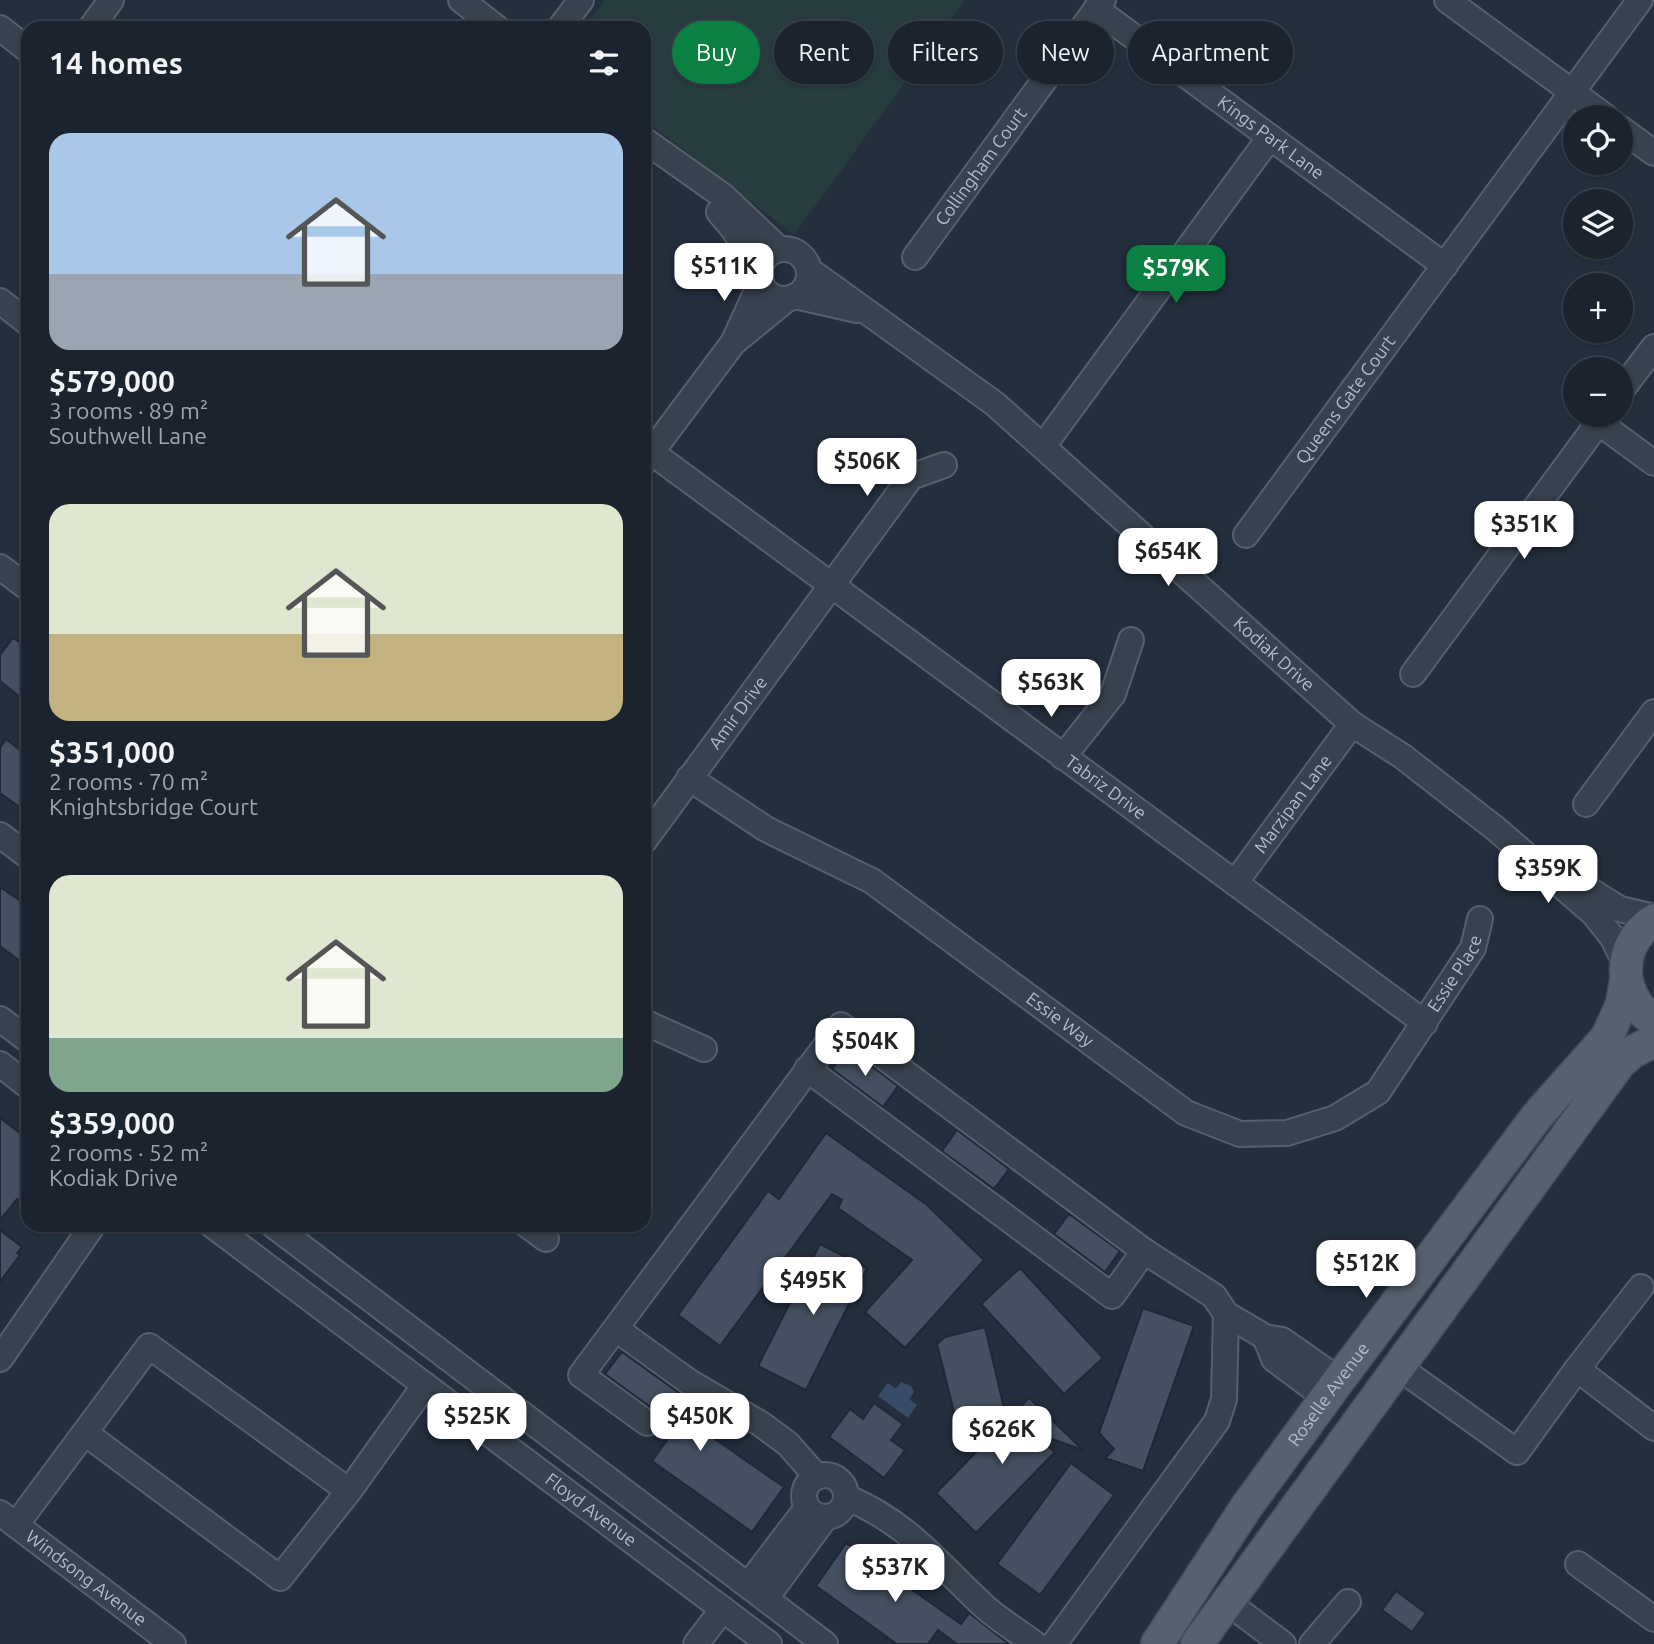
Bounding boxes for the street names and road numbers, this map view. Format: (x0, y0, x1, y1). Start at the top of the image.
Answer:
street label: Kings Park Lane (1214, 91, 1328, 183)
street label: Collingham Court (931, 103, 1030, 229)
street label: Queens Gate Court (1291, 331, 1399, 468)
street label: Kodiak Drive (1230, 612, 1319, 695)
street label: Amir Drive (704, 672, 770, 752)
street label: Tabriz Drive (1062, 750, 1151, 823)
street label: Marzipan Lane (1249, 750, 1335, 857)
street label: Essie Place (1423, 933, 1485, 1015)
street label: Essie Way (1023, 988, 1098, 1051)
street label: Roselle Avenue (1283, 1338, 1373, 1450)
street label: Floyd Avenue (542, 1468, 641, 1550)
street label: Windsong Avenue (22, 1525, 151, 1629)

